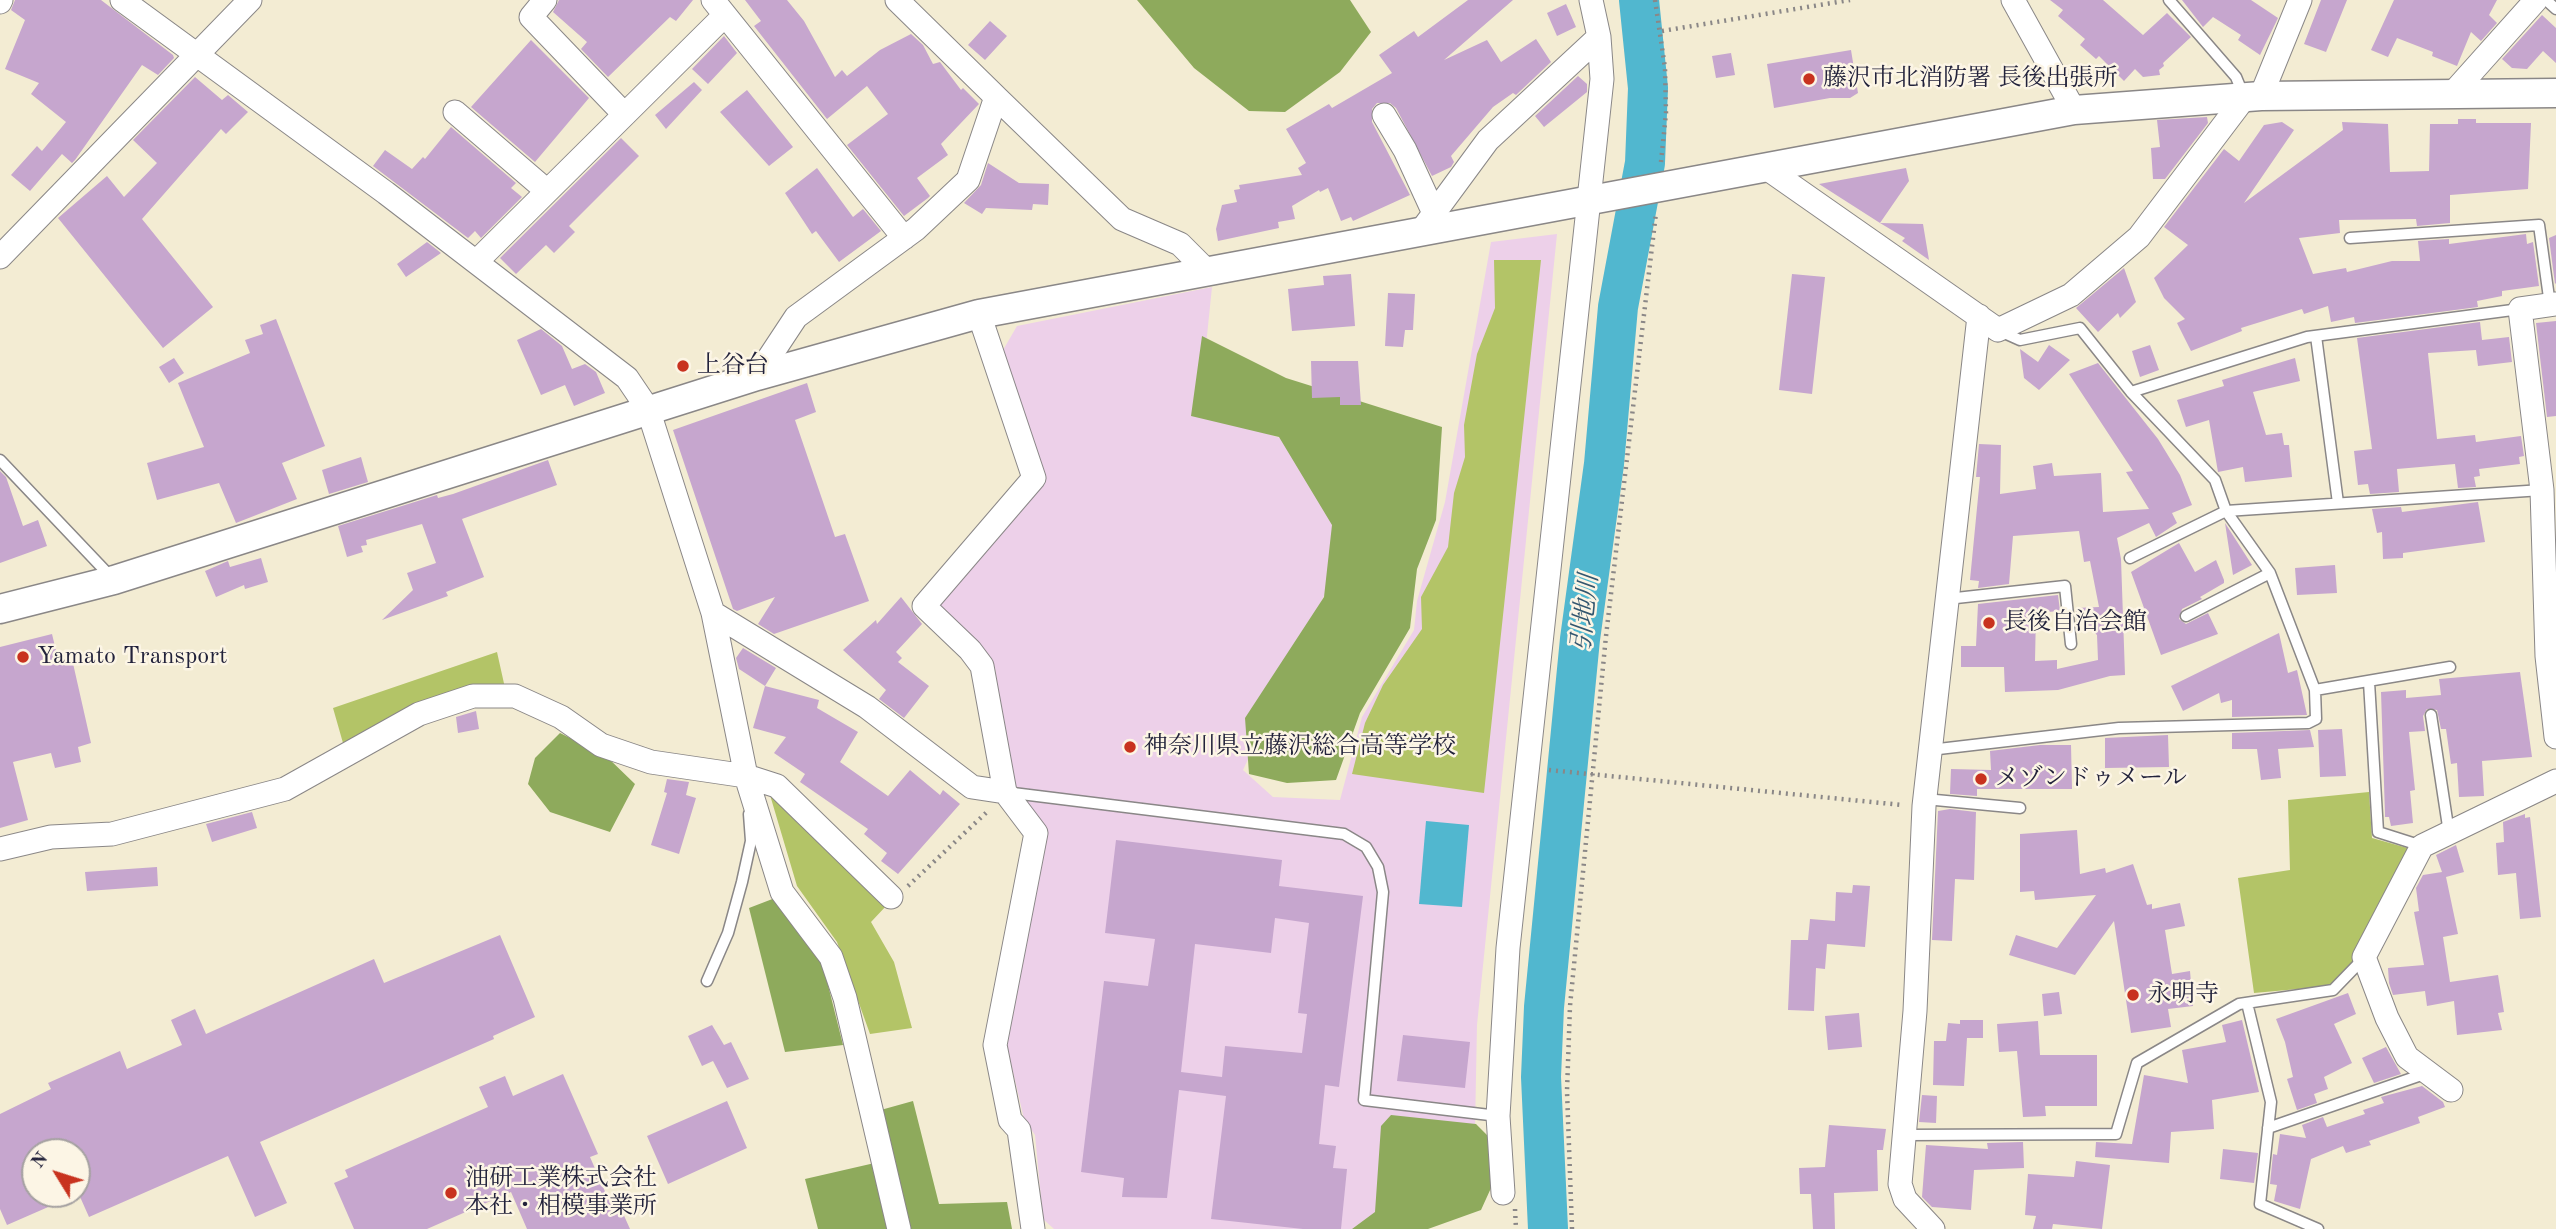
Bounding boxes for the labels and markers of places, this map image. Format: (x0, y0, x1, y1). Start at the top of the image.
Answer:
place label: 藤沢市北消防署 長後出張所 (1823, 65, 2118, 93)
marker: 藤沢市北消防署 長後出張所 (1801, 71, 1817, 87)
place label: 上谷台 (697, 352, 769, 380)
marker: 上谷台 (675, 358, 691, 374)
place label: 長後自治会館 (2003, 609, 2147, 637)
marker: 長後自治会館 (1981, 615, 1997, 631)
place label: Yamato Transport (37, 643, 228, 671)
marker: Yamato Transport (15, 649, 31, 665)
place label: 神奈川県立藤沢総合高等学校 (1144, 733, 1456, 761)
marker: 神奈川県立藤沢総合高等学校 (1122, 739, 1138, 755)
place label: メゾンドゥメール (1995, 765, 2187, 793)
marker: メゾンドゥメール (1973, 771, 1989, 787)
place label: 永明寺 (2147, 981, 2219, 1009)
marker: 永明寺 (2125, 987, 2141, 1003)
place label: 油研工業株式会社 本社・相模事業所 (465, 1165, 657, 1221)
marker: 油研工業株式会社 本社・相模事業所 (443, 1185, 459, 1201)

